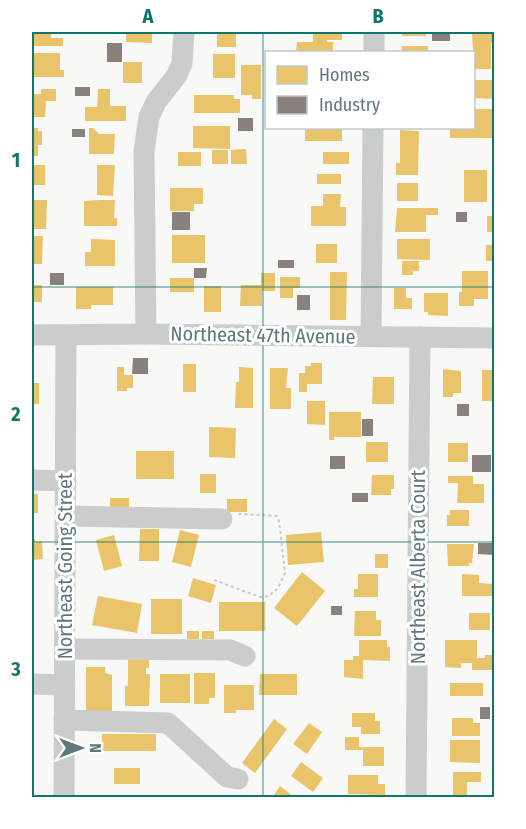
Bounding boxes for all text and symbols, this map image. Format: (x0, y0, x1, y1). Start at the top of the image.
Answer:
text: A (142, 4, 155, 28)
text: B (372, 4, 384, 28)
legend (265, 51, 475, 129)
text: Homes (319, 64, 370, 86)
text: Industry (319, 94, 380, 116)
text: 1 (12, 148, 20, 172)
street label: Northeast 47th Avenue (170, 321, 356, 349)
text: 2 (10, 402, 21, 426)
street label: Northeast Alberta Court (406, 469, 430, 664)
street label: Northeast Going Street (53, 472, 77, 659)
text: 3 (10, 657, 21, 681)
north arrow (51, 718, 111, 778)
text: N (86, 743, 105, 753)

